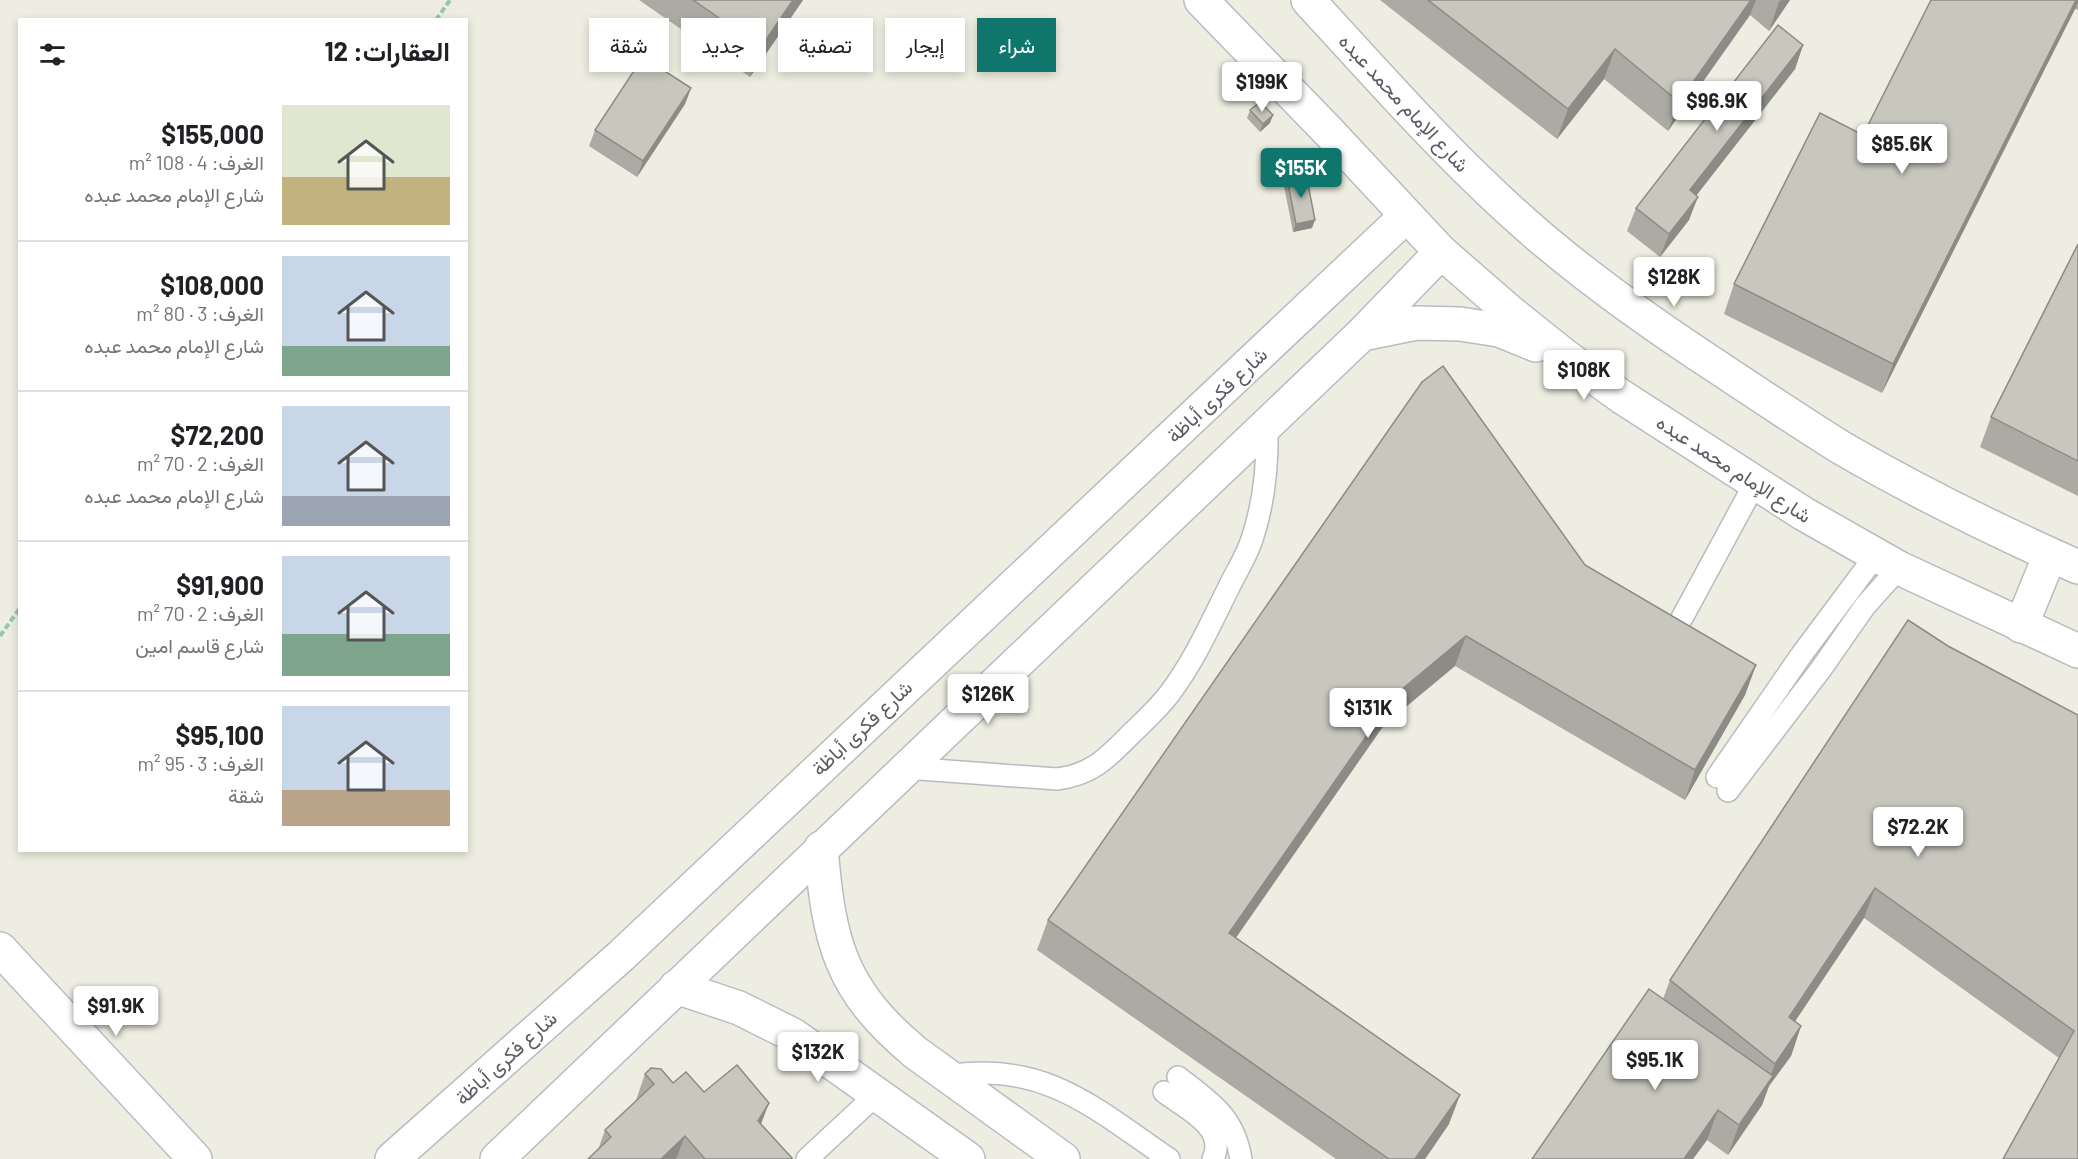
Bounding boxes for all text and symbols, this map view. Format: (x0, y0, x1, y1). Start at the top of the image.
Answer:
chip: شقة (589, 18, 669, 72)
chip: جديد (681, 18, 766, 72)
chip: تصفية (778, 18, 873, 72)
chip: إيجار (885, 18, 965, 72)
chip: شراء (977, 18, 1056, 72)
street label: شارع الإمام محمد عبده (1332, 28, 1475, 178)
text: العقارات: 12 (324, 35, 450, 66)
icon: filters (36, 38, 69, 71)
pin: $199K (1220, 62, 1304, 113)
text: $199K (1236, 69, 1288, 93)
pin: $96.9K (1668, 81, 1766, 132)
text: $96.9K (1686, 88, 1748, 112)
text: $155,000 (161, 118, 264, 149)
pin: $85.6K (1853, 124, 1951, 175)
icon: home (330, 129, 402, 201)
text: $85.6K (1871, 131, 1933, 155)
pin: $155K (1259, 148, 1343, 199)
text: الغرف: 4 · 108 m² (129, 150, 264, 174)
text: $155K (1275, 155, 1327, 179)
text: شارع الإمام محمد عبده (84, 182, 264, 206)
pin: $128K (1632, 257, 1716, 308)
text: $128K (1647, 264, 1701, 288)
text: $108,000 (160, 269, 264, 300)
icon: home (330, 280, 402, 352)
text: الغرف: 3 · 80 m² (136, 301, 264, 325)
text: شارع الإمام محمد عبده (84, 333, 264, 357)
street label: شارع فكرى أباظة (1161, 342, 1274, 449)
pin: $108K (1542, 350, 1626, 401)
text: $108K (1557, 357, 1611, 381)
street label: شارع الإمام محمد عبده (1651, 409, 1816, 530)
text: $72,200 (171, 419, 264, 450)
icon: home (330, 430, 402, 502)
text: الغرف: 2 · 70 m² (137, 451, 264, 475)
text: شارع الإمام محمد عبده (84, 483, 264, 507)
text: $91,900 (176, 569, 264, 600)
icon: home (330, 580, 402, 652)
text: الغرف: 2 · 70 m² (137, 601, 264, 625)
text: شارع قاسم امين (135, 633, 264, 657)
pin: $126K (946, 674, 1030, 725)
street label: شارع فكرى أباظة (806, 675, 919, 782)
text: $126K (962, 681, 1014, 705)
pin: $131K (1326, 688, 1410, 739)
text: $131K (1344, 695, 1392, 719)
text: $95,100 (176, 719, 264, 750)
icon: home (330, 730, 402, 802)
text: الغرف: 3 · 95 m² (137, 751, 264, 775)
text: شقة (228, 783, 264, 807)
pin: $72.2K (1869, 807, 1967, 858)
text: $72.2K (1887, 814, 1949, 838)
pin: $91.9K (67, 986, 165, 1037)
text: $91.9K (87, 993, 145, 1017)
street label: شارع فكرى أباظة (450, 1005, 563, 1111)
pin: $132K (776, 1032, 860, 1083)
text: $132K (791, 1039, 845, 1063)
pin: $95.1K (1606, 1040, 1704, 1091)
text: $95.1K (1626, 1047, 1684, 1071)

